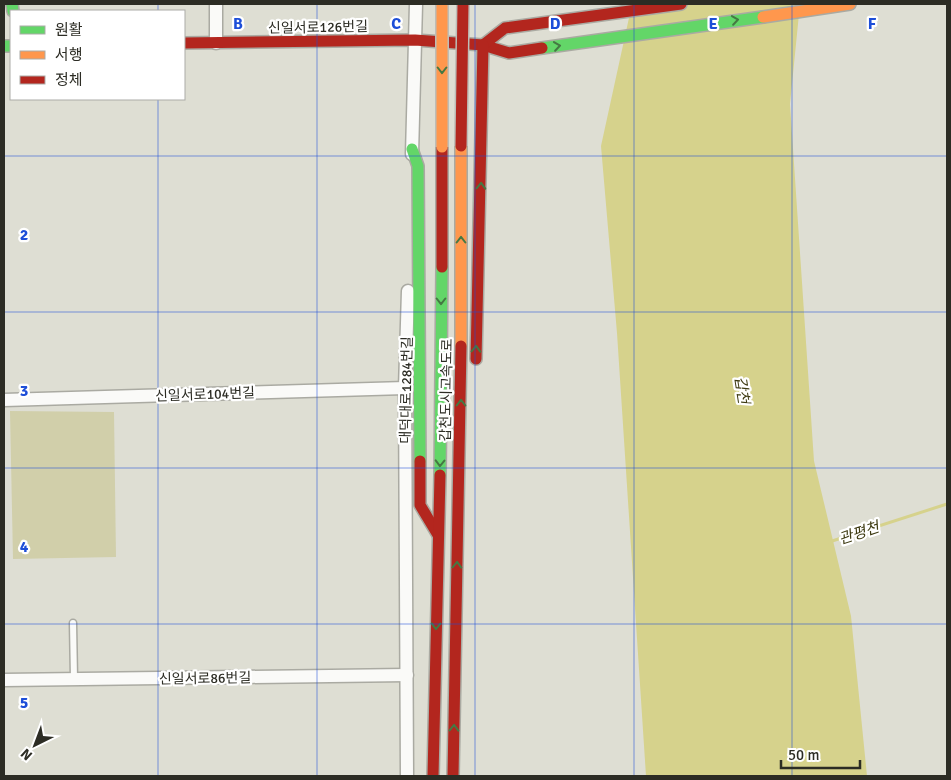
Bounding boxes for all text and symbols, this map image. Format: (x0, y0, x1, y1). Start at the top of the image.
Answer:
legend (10, 10, 185, 100)
text: B (233, 14, 243, 34)
text: C (391, 14, 401, 34)
text: D (550, 14, 561, 34)
text: E (708, 14, 718, 34)
text: F (868, 14, 877, 34)
one-way arrow (731, 16, 739, 26)
street label: 신일서로126번길 (268, 18, 368, 37)
text: 원활 (55, 21, 83, 39)
one-way arrow (553, 41, 561, 52)
text: 서행 (55, 46, 83, 64)
one-way arrow (437, 66, 447, 74)
text: 정체 (55, 71, 83, 89)
one-way arrow (475, 182, 486, 190)
text: 2 (20, 225, 28, 245)
one-way arrow (456, 236, 466, 244)
one-way arrow (436, 298, 446, 305)
street label: 대덕대로1284번길 (397, 336, 416, 444)
street label: 갑천도시고속도로 (437, 338, 456, 442)
one-way arrow (471, 345, 482, 353)
water label: 갑천 (731, 375, 753, 407)
text: 3 (20, 381, 28, 401)
street label: 신일서로104번길 (155, 384, 255, 405)
one-way arrow (456, 398, 466, 406)
one-way arrow (435, 460, 445, 468)
water label: 관평천 (837, 517, 884, 548)
text: 4 (20, 537, 29, 557)
one-way arrow (451, 561, 462, 569)
one-way arrow (431, 622, 441, 630)
street label: 신일서로86번길 (159, 669, 251, 688)
text: 5 (20, 693, 28, 713)
north arrow (10, 720, 60, 770)
one-way arrow (449, 723, 459, 731)
scale bar (781, 738, 860, 770)
text: N (17, 745, 36, 764)
text: 50 m (788, 746, 819, 764)

